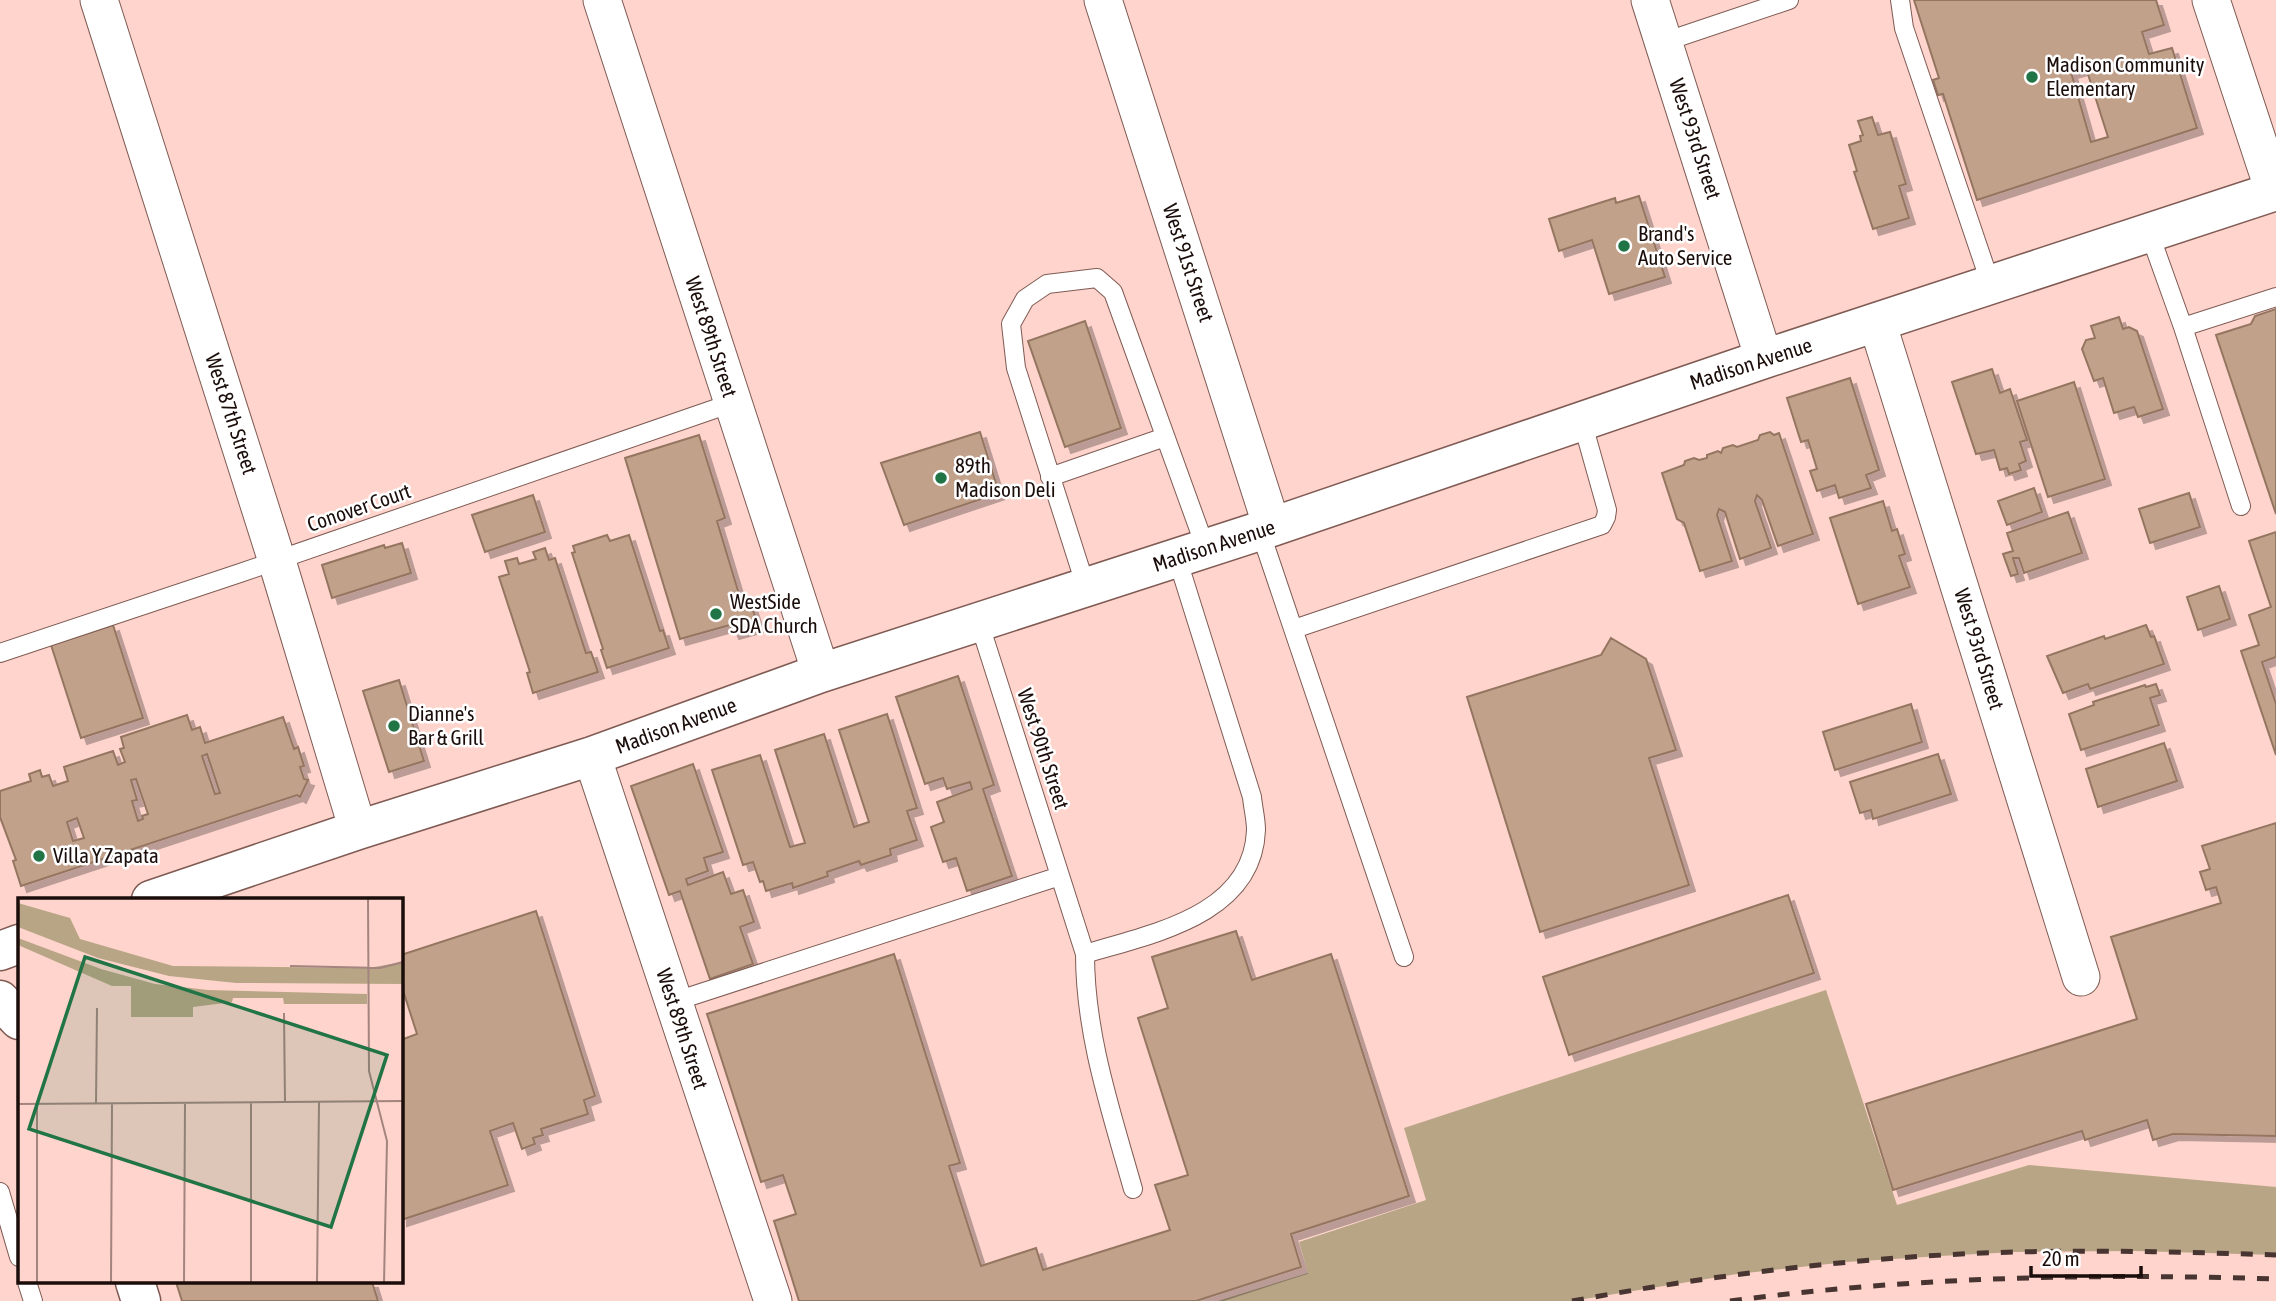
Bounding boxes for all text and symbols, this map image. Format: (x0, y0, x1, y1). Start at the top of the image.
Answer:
place label: Madison Community Elementary (2046, 52, 2205, 100)
marker: Madison Community Elementary (2024, 69, 2040, 85)
street label: West 93rd Street (1665, 75, 1727, 202)
street label: West 91st Street (1159, 201, 1219, 325)
place label: Brand's Auto Service (1638, 221, 1732, 269)
marker: Brand's Auto Service (1616, 238, 1632, 254)
street label: West 89th Street (681, 273, 743, 400)
street label: Madison Avenue (1687, 332, 1815, 394)
street label: West 87th Street (201, 350, 263, 477)
place label: 89th Madison Deli (955, 453, 1056, 501)
marker: 89th Madison Deli (933, 470, 949, 486)
street label: Conover Court (304, 478, 414, 536)
street label: Madison Avenue (1150, 514, 1278, 576)
street label: West 93rd Street (1950, 585, 2010, 712)
place label: WestSide SDA Church (730, 589, 818, 637)
marker: WestSide SDA Church (708, 606, 724, 622)
street label: West 90th Street (1013, 685, 1075, 812)
street label: Madison Avenue (612, 692, 739, 758)
place label: Dianne's Bar & Grill (408, 701, 484, 749)
marker: Dianne's Bar & Grill (386, 718, 402, 734)
place label: Villa Y Zapata (53, 843, 159, 867)
marker: Villa Y Zapata (31, 848, 47, 864)
inset map (18, 898, 402, 1284)
street label: West 89th Street (652, 965, 714, 1092)
scale bar (2031, 1234, 2141, 1278)
text: 20 m (2042, 1246, 2080, 1270)

